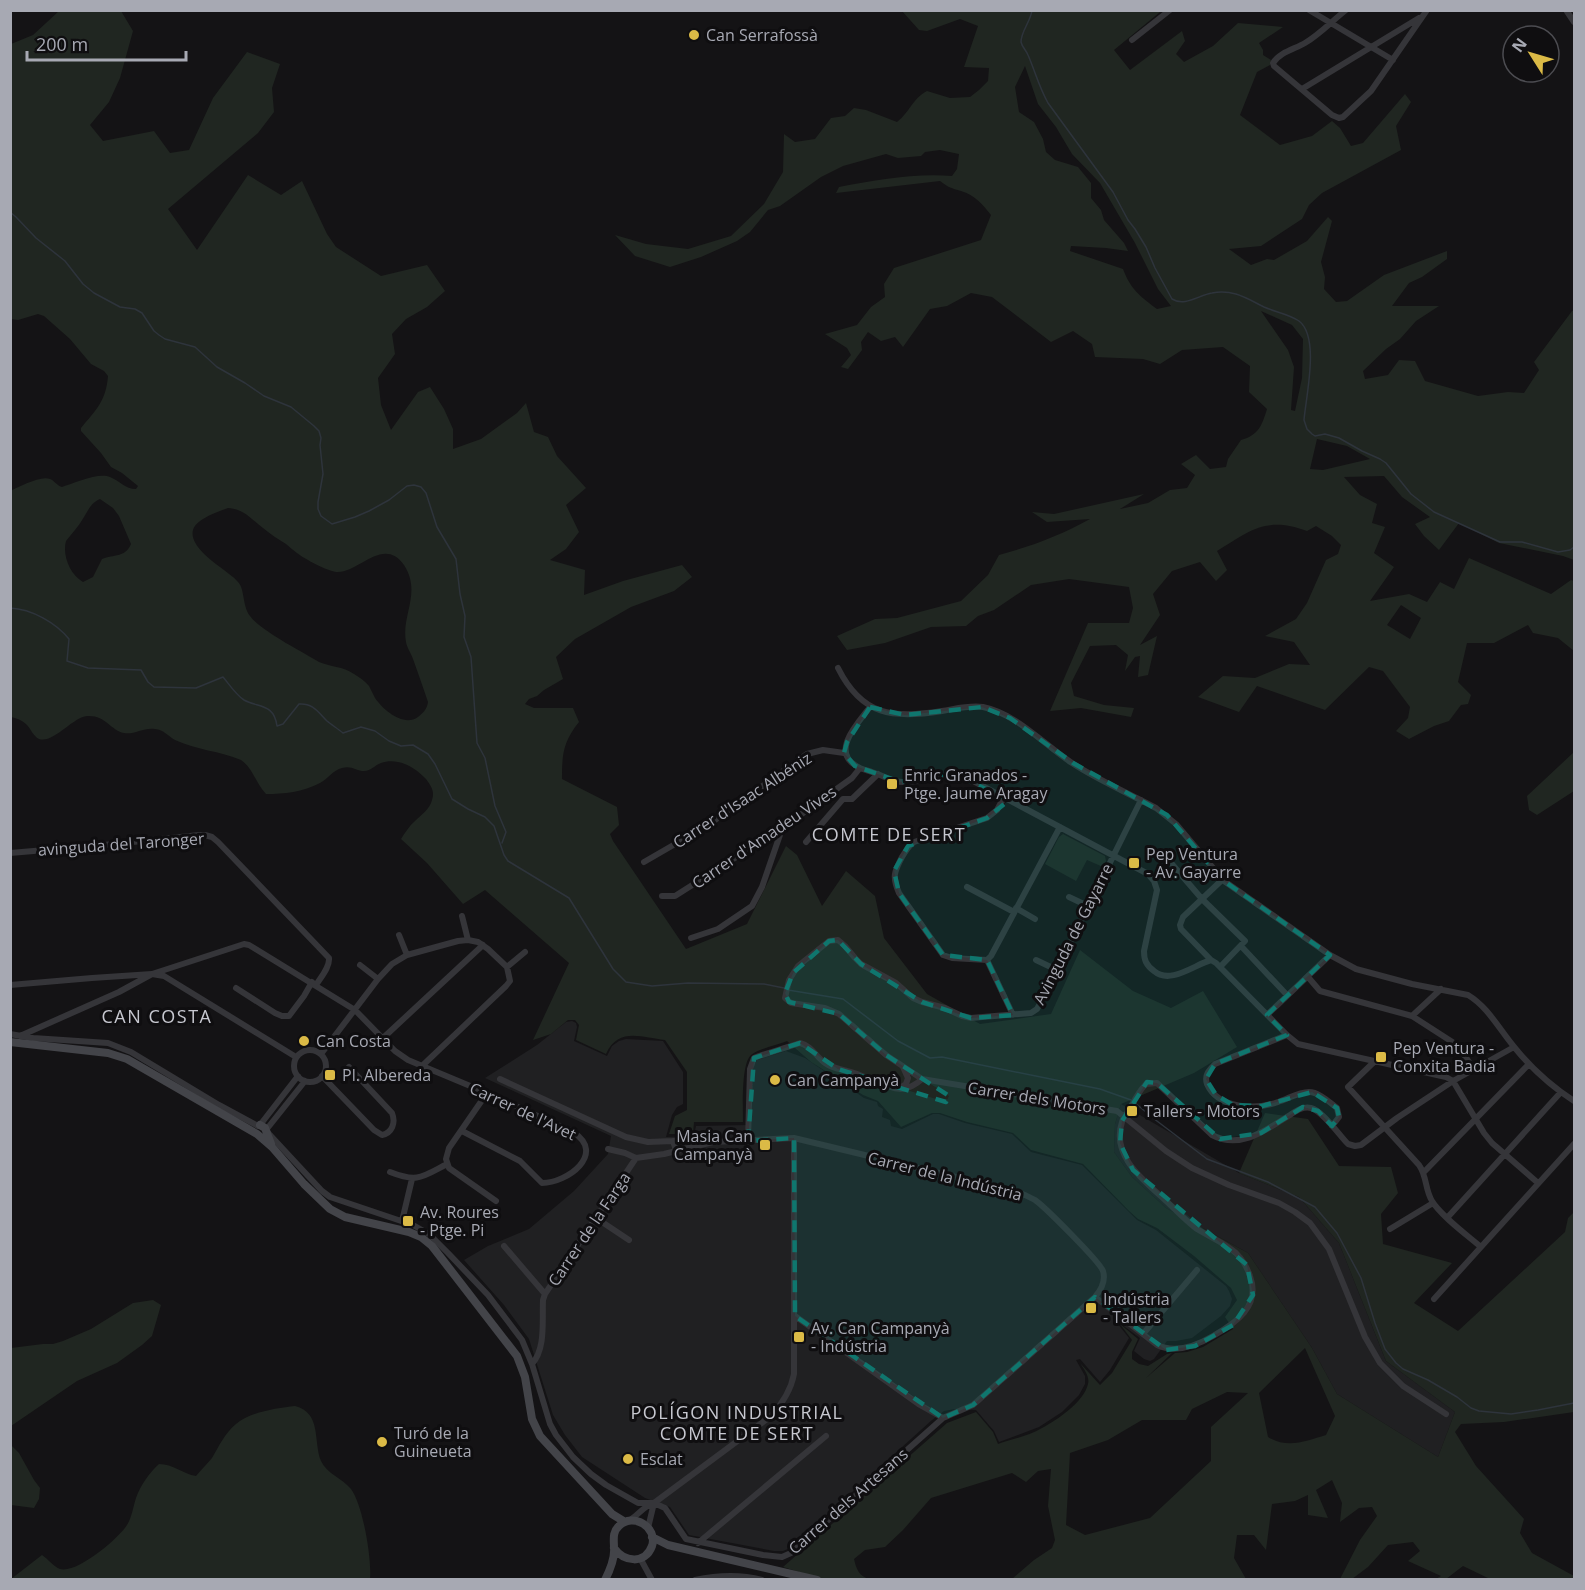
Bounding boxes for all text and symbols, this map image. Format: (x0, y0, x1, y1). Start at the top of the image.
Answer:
scale bar (27, 24, 186, 62)
place label: Can Serrafossà (706, 24, 818, 46)
north arrow (1501, 24, 1561, 84)
marker: Can Serrafossà (687, 28, 701, 42)
text: 200 m (36, 32, 88, 56)
text: N (1506, 33, 1532, 57)
street label: Carrer d'Isaac Albéniz (668, 747, 816, 853)
place label: Enric Granados - Ptge. Jaume Aragay (904, 764, 1048, 804)
marker: Enric Granados - Ptge. Jaume Aragay (885, 777, 899, 791)
street label: Carrer d'Amadeu Vives (687, 780, 841, 894)
district label: COMTE DE SERT (812, 822, 966, 846)
street label: avinguda del Taronger (37, 827, 205, 861)
place label: Pep Ventura - Av. Gayarre (1146, 843, 1241, 883)
marker: Pep Ventura - Av. Gayarre (1127, 856, 1141, 870)
street label: Avinguda de Gayarre (1028, 860, 1118, 1008)
district label: CAN COSTA (102, 1004, 212, 1028)
place label: Can Costa (316, 1030, 391, 1052)
marker: Can Costa (297, 1034, 311, 1048)
place label: Pep Ventura - Conxita Badia (1393, 1037, 1496, 1077)
marker: Pep Ventura - Conxita Badia (1374, 1050, 1388, 1064)
place label: Pl. Albereda (342, 1064, 431, 1086)
marker: Pl. Albereda (323, 1068, 337, 1082)
place label: Can Campanyà (787, 1069, 899, 1091)
marker: Can Campanyà (768, 1073, 782, 1087)
street label: Carrer dels Motors (966, 1076, 1108, 1120)
street label: Carrer de l'Avet (466, 1077, 580, 1145)
place label: Tallers - Motors (1144, 1100, 1260, 1122)
marker: Tallers - Motors (1125, 1104, 1139, 1118)
place label: Masia Can Campanyà (674, 1125, 753, 1165)
marker: Masia Can Campanyà (758, 1138, 772, 1152)
street label: Carrer de la Indústria (865, 1146, 1025, 1206)
street label: Carrer de la Farga (543, 1168, 635, 1290)
place label: Av. Roures - Ptge. Pi (420, 1201, 499, 1241)
marker: Av. Roures - Ptge. Pi (401, 1214, 415, 1228)
place label: Indústria - Tallers (1103, 1288, 1170, 1328)
marker: Indústria - Tallers (1084, 1301, 1098, 1315)
place label: Av. Can Campanyà - Indústria (811, 1317, 950, 1357)
marker: Av. Can Campanyà - Indústria (792, 1330, 806, 1344)
district label: POLÍGON INDUSTRIAL COMTE DE SERT (630, 1400, 844, 1445)
place label: Turó de la Guineueta (394, 1422, 472, 1462)
marker: Turó de la Guineueta (375, 1435, 389, 1449)
street label: Carrer dels Artesans (784, 1443, 912, 1559)
place label: Esclat (640, 1448, 683, 1470)
marker: Esclat (621, 1452, 635, 1466)

